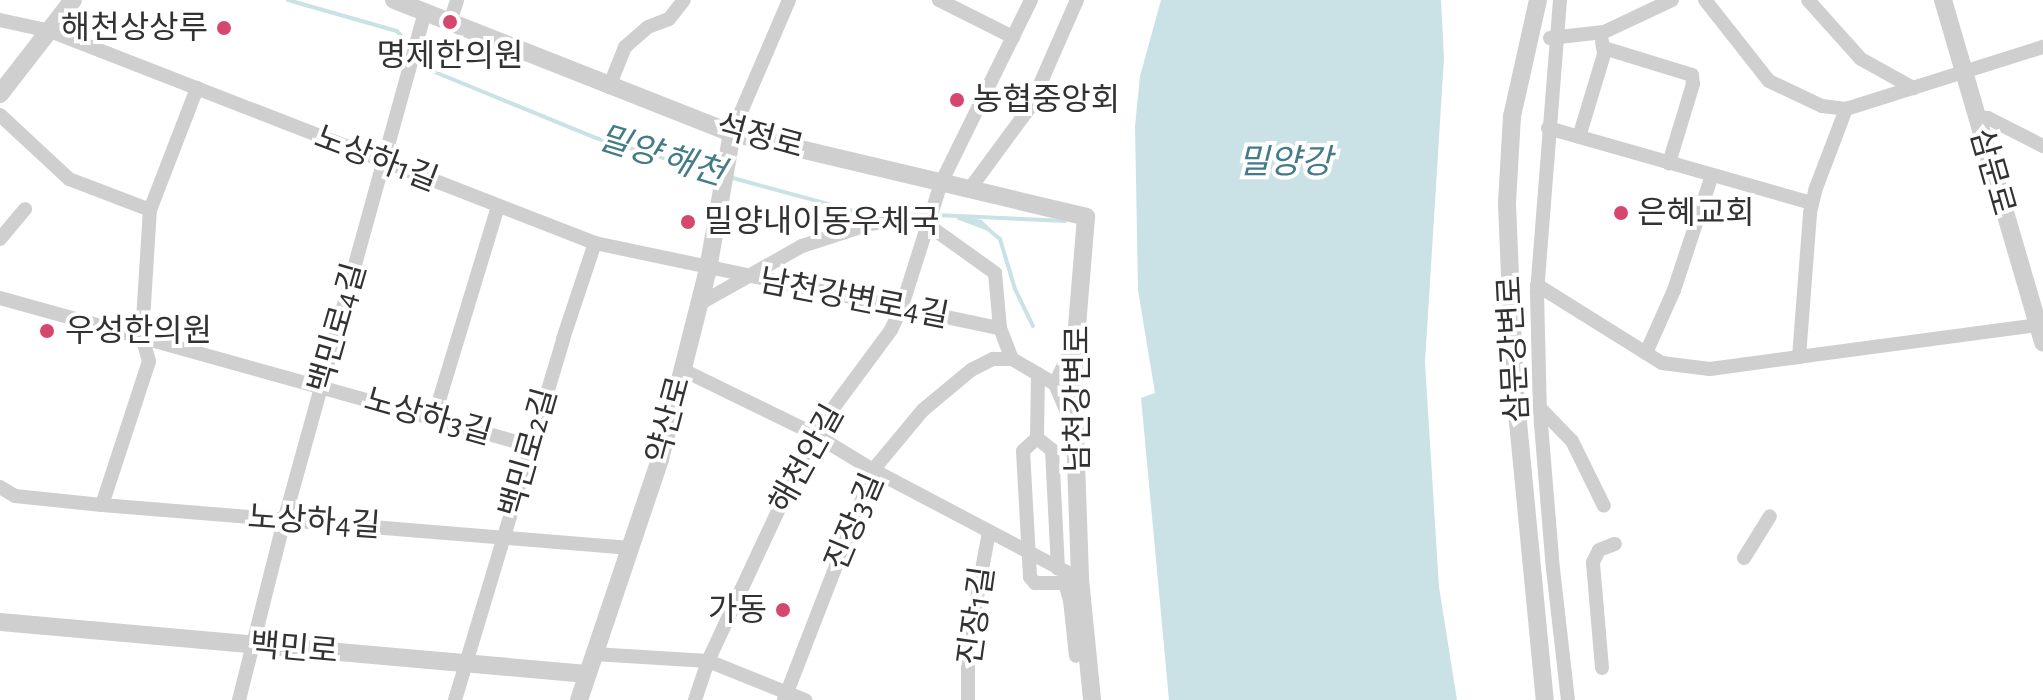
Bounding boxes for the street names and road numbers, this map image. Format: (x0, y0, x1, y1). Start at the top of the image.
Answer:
street label: 석정로 (712, 107, 808, 167)
street label: 노상하1길 (309, 118, 443, 200)
street label: 삼문로 (1961, 124, 2023, 220)
street label: 백민로4길 (301, 259, 375, 397)
street label: 남천강변로4길 (756, 262, 952, 336)
street label: 삼문강변로 (1491, 274, 1537, 424)
street label: 남천강변로 (1059, 325, 1097, 473)
street label: 약산로 (639, 372, 699, 468)
street label: 노상하3길 (360, 380, 496, 454)
street label: 백민로2길 (492, 384, 566, 522)
street label: 해천안길 (762, 398, 852, 520)
street label: 진장3길 (817, 468, 893, 576)
street label: 노상하4길 (246, 498, 382, 546)
street label: 진장1길 (951, 564, 1003, 668)
street label: 백민로 (248, 626, 340, 672)

